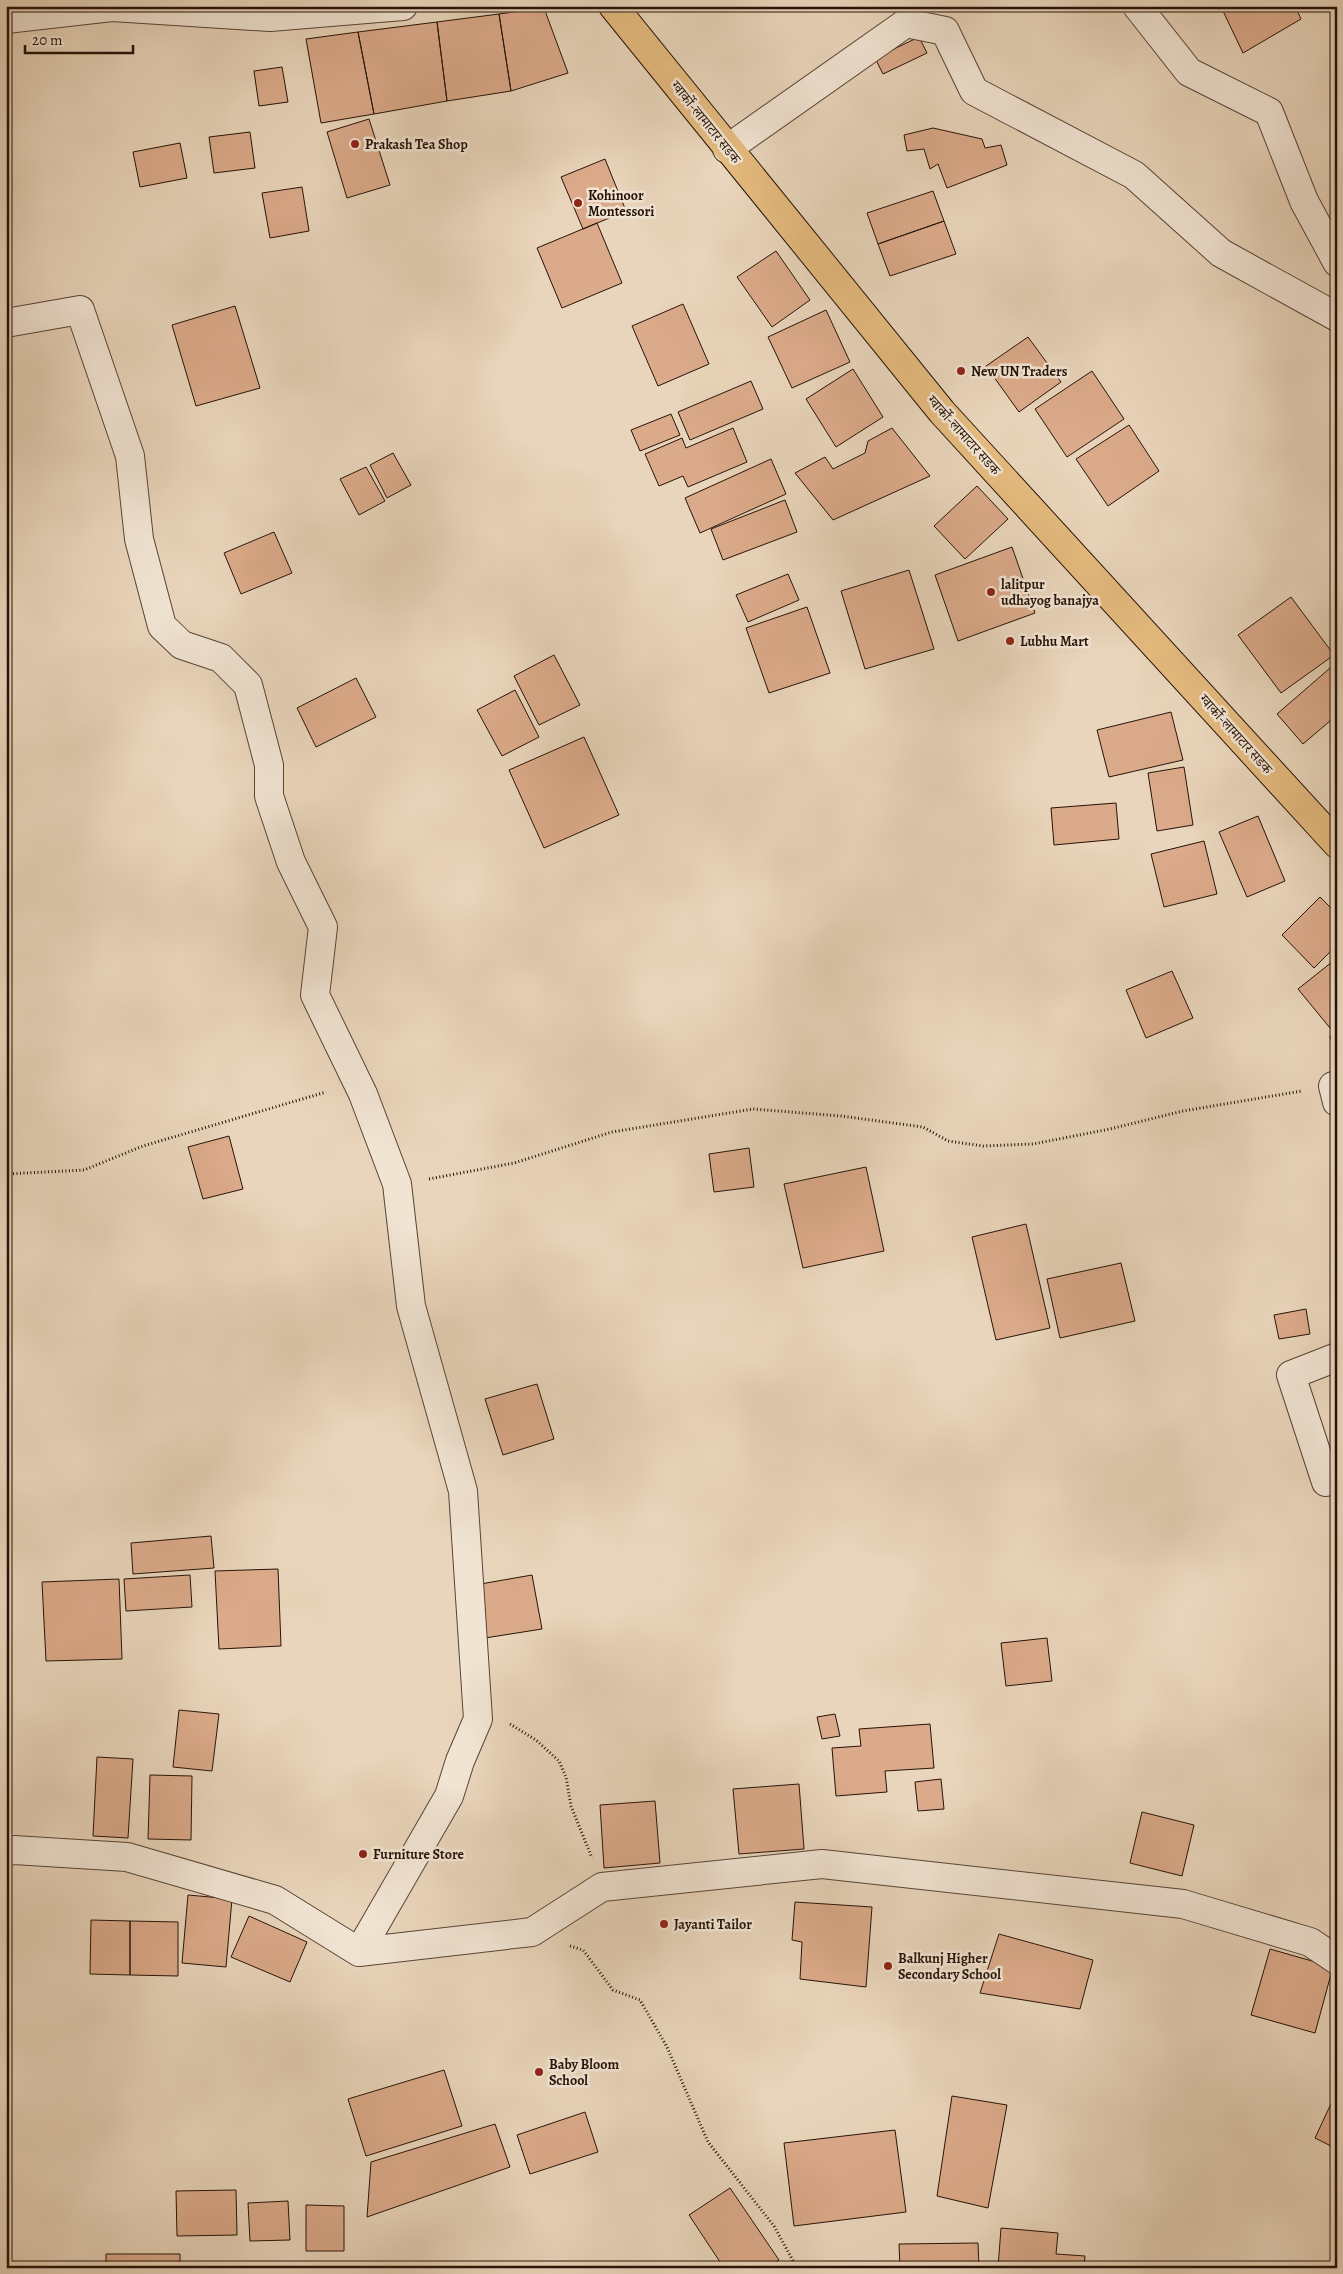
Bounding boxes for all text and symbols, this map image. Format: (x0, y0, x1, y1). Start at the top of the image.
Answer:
scale bar (25, 22, 132, 54)
text: 20 m (32, 30, 63, 50)
street label: ग्वार्को-लामाटार सडक (666, 76, 745, 168)
place label: Prakash Tea Shop (365, 135, 468, 154)
marker: Prakash Tea Shop (349, 138, 361, 150)
place label: Kohinoor Montessori (588, 186, 654, 221)
marker: Kohinoor Montessori (572, 197, 584, 209)
place label: New UN Traders (971, 362, 1068, 381)
marker: New UN Traders (955, 365, 967, 377)
street label: ग्वार्को-लामाटार सडक (922, 391, 1005, 480)
place label: lalitpur udhayog banajya (1001, 575, 1099, 610)
marker: lalitpur udhayog banajya (985, 586, 997, 598)
place label: Lubhu Mart (1020, 632, 1089, 651)
marker: Lubhu Mart (1004, 635, 1016, 647)
street label: ग्वार्को-लामाटार सडक (1194, 690, 1277, 779)
place label: Furniture Store (373, 1845, 465, 1864)
marker: Furniture Store (357, 1848, 369, 1860)
place label: Jayanti Tailor (674, 1915, 752, 1934)
marker: Jayanti Tailor (658, 1918, 670, 1930)
place label: Balkunj Higher Secondary School (898, 1949, 1001, 1984)
marker: Balkunj Higher Secondary School (882, 1960, 894, 1972)
place label: Baby Bloom School (549, 2055, 619, 2090)
marker: Baby Bloom School (533, 2066, 545, 2078)

